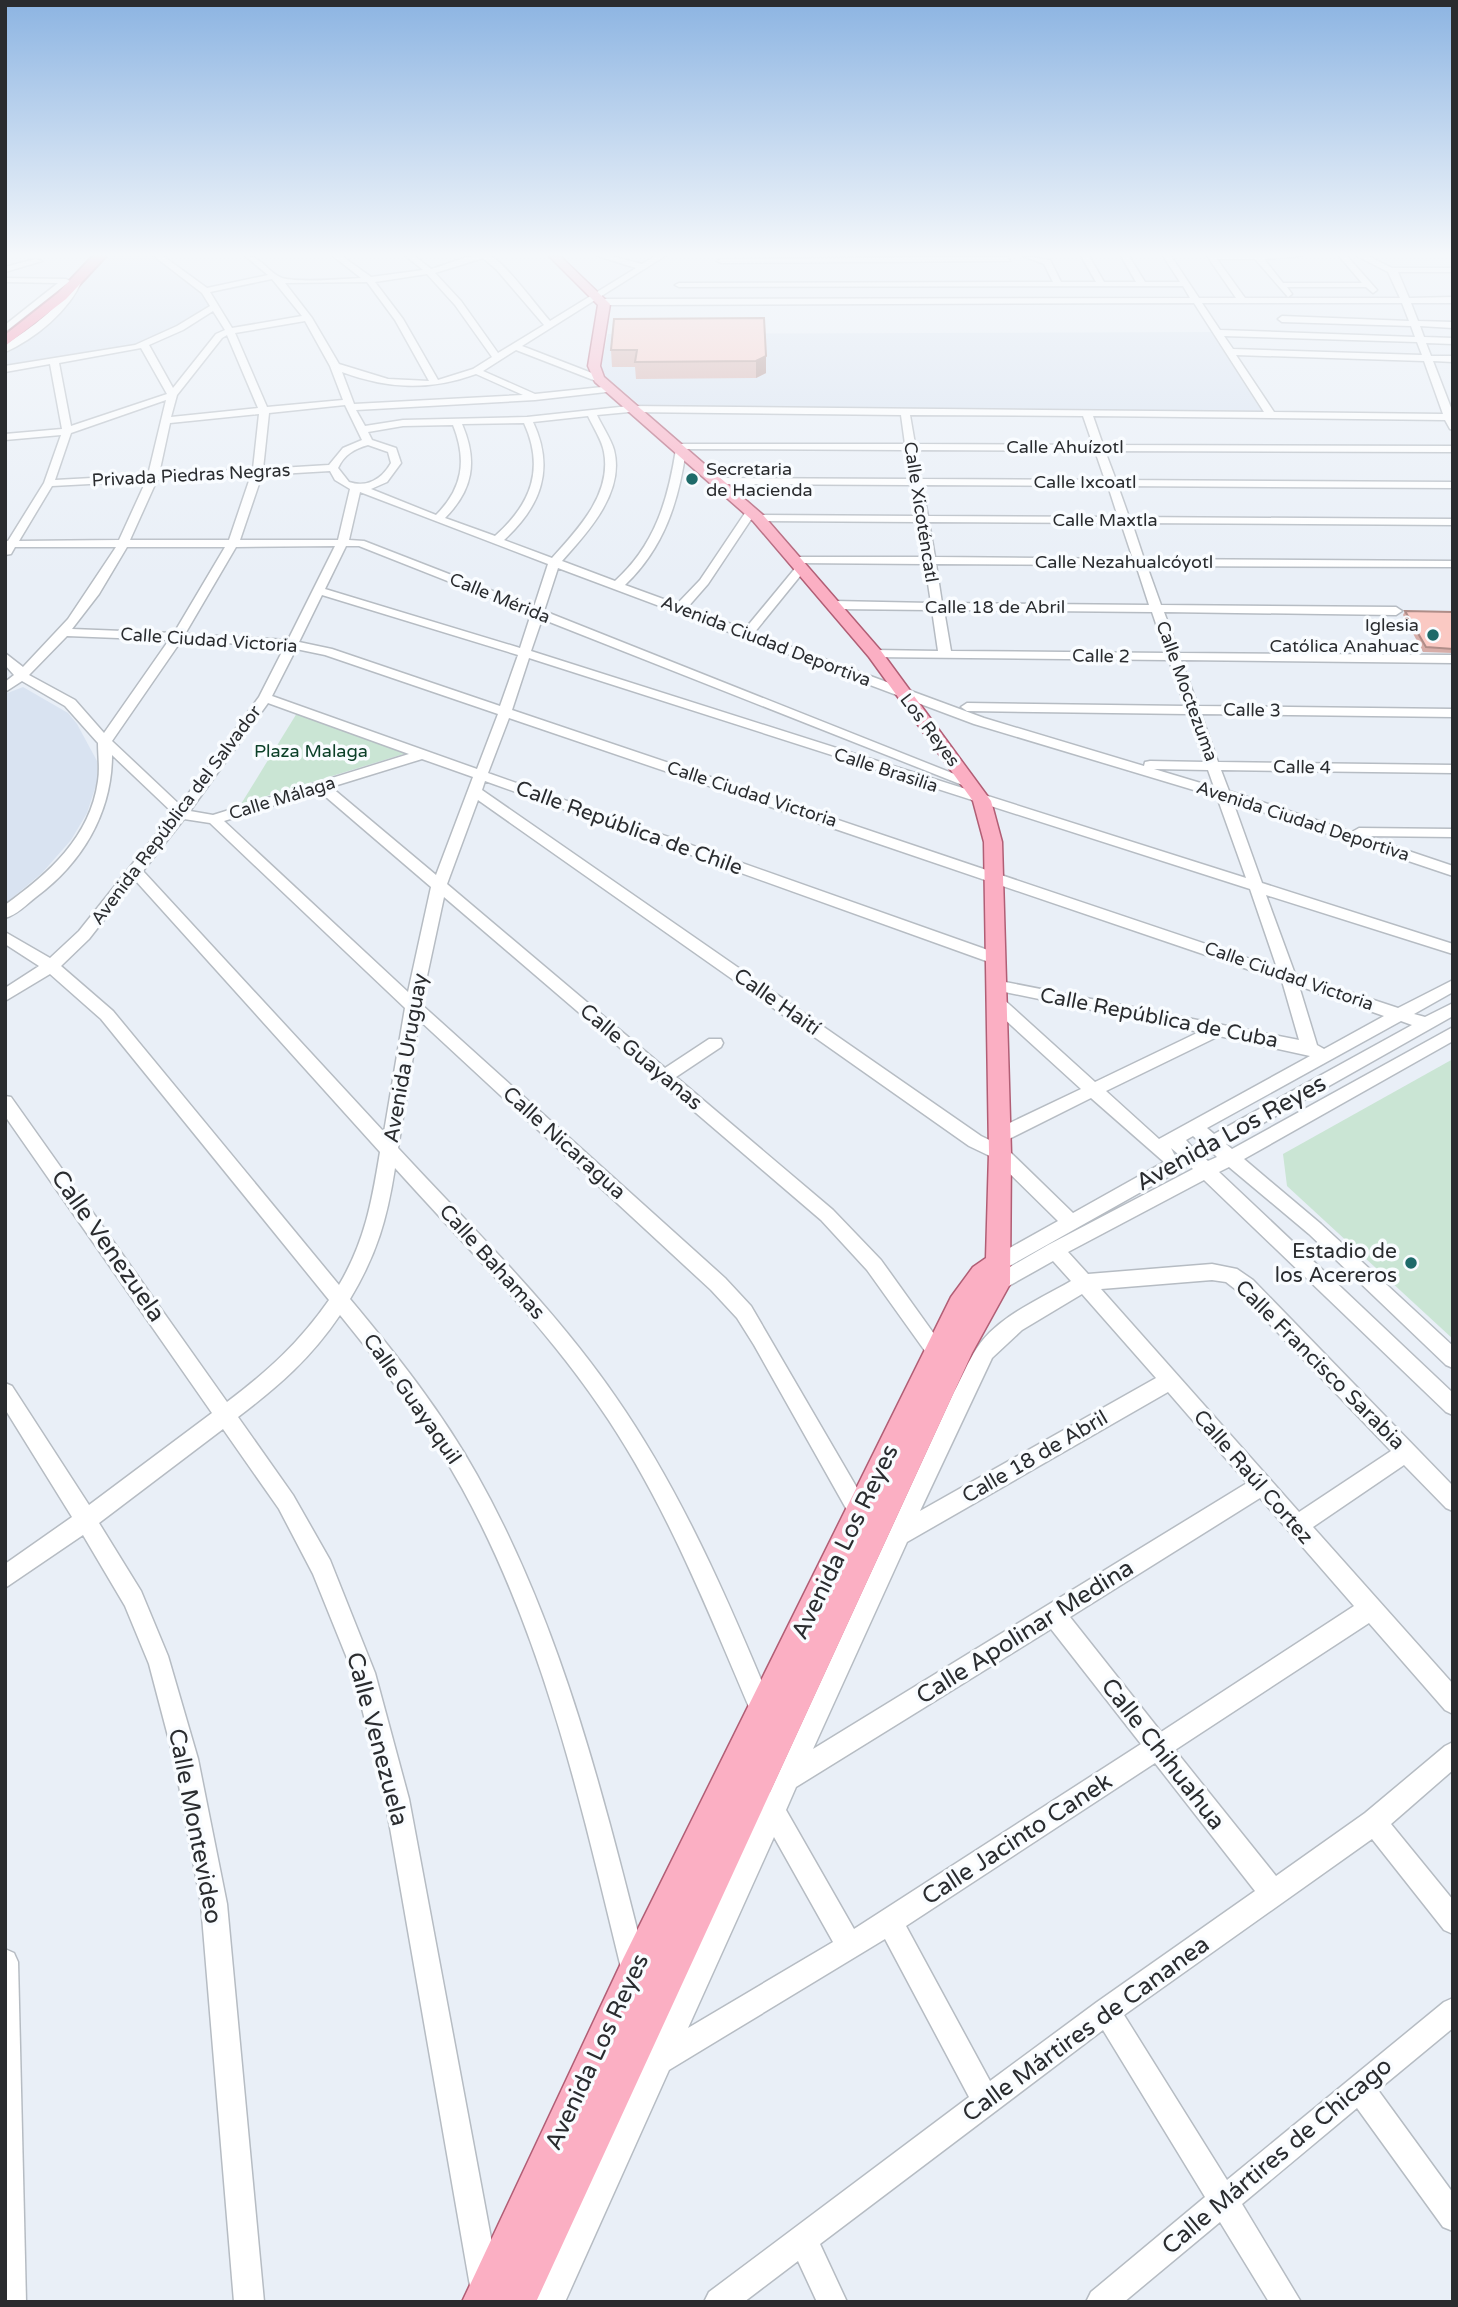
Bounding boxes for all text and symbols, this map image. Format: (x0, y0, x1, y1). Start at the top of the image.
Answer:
street label: Calle Ahuízotl (1006, 436, 1124, 458)
street label: Calle Xicoténcatl (899, 440, 943, 584)
place label: Secretaria de Hacienda (706, 458, 813, 501)
street label: Privada Piedras Negras (91, 459, 291, 491)
marker: Secretaria de Hacienda (684, 471, 700, 487)
street label: Calle Ixcoatl (1034, 471, 1136, 493)
street label: Calle Maxtla (1052, 509, 1158, 531)
street label: Calle Nezahualcóyotl (1035, 551, 1213, 573)
street label: Calle Mérida (446, 568, 554, 628)
street label: Avenida Ciudad Deportiva (658, 591, 874, 691)
street label: Calle 18 de Abril (925, 596, 1065, 618)
place label: Iglesia Católica Anahuac (1270, 614, 1419, 657)
street label: Calle Moctezuma (1151, 618, 1223, 764)
street label: Calle Ciudad Victoria (120, 623, 298, 657)
marker: Iglesia Católica Anahuac (1425, 627, 1441, 643)
street label: Calle 2 (1072, 644, 1130, 668)
street label: Los Reyes (895, 689, 965, 771)
street label: Calle 3 (1223, 698, 1281, 722)
street label: Avenida República del Salvador (86, 701, 266, 929)
park label: Plaza Malaga (254, 740, 368, 762)
street label: Calle Brasilia (831, 743, 941, 797)
street label: Calle 4 (1273, 755, 1331, 779)
street label: Calle Ciudad Victoria (664, 756, 840, 832)
street label: Calle Málaga (226, 771, 338, 825)
street label: Calle República de Chile (512, 775, 746, 881)
street label: Avenida Ciudad Deportiva (1194, 776, 1412, 866)
street label: Calle Ciudad Victoria (1202, 937, 1376, 1015)
street label: Calle Haití (729, 963, 825, 1041)
street label: Avenida Uruguay (379, 971, 433, 1145)
street label: Calle República de Cuba (1038, 983, 1280, 1053)
street label: Calle Guayanas (575, 999, 707, 1115)
street label: Avenida Los Reyes (1131, 1069, 1331, 1197)
street label: Calle Nicaragua (497, 1081, 631, 1205)
street label: Calle Venezuela (45, 1164, 171, 1328)
street label: Calle Bahamas (434, 1199, 550, 1325)
place label: Estadio de los Acereros (1275, 1239, 1397, 1288)
marker: Estadio de los Acereros (1403, 1255, 1419, 1271)
street label: Calle Francisco Sarabia (1230, 1275, 1410, 1455)
street label: Calle Guayaquil (358, 1329, 466, 1469)
street label: Calle 18 de Abril (958, 1405, 1112, 1509)
street label: Calle Raúl Cortez (1188, 1405, 1318, 1549)
street label: Avenida Los Reyes (785, 1440, 905, 1644)
street label: Calle Apolinar Medina (911, 1553, 1139, 1711)
street label: Calle Venezuela (340, 1649, 414, 1829)
street label: Calle Chihuahua (1095, 1672, 1231, 1836)
street label: Calle Montevideo (162, 1726, 228, 1926)
street label: Calle Jacinto Canek (916, 1767, 1118, 1911)
street label: Calle Mártires de Cananea (957, 1930, 1215, 2128)
street label: Avenida Los Reyes (539, 1949, 655, 2155)
street label: Calle Mártires de Chicago (1156, 2051, 1398, 2261)

